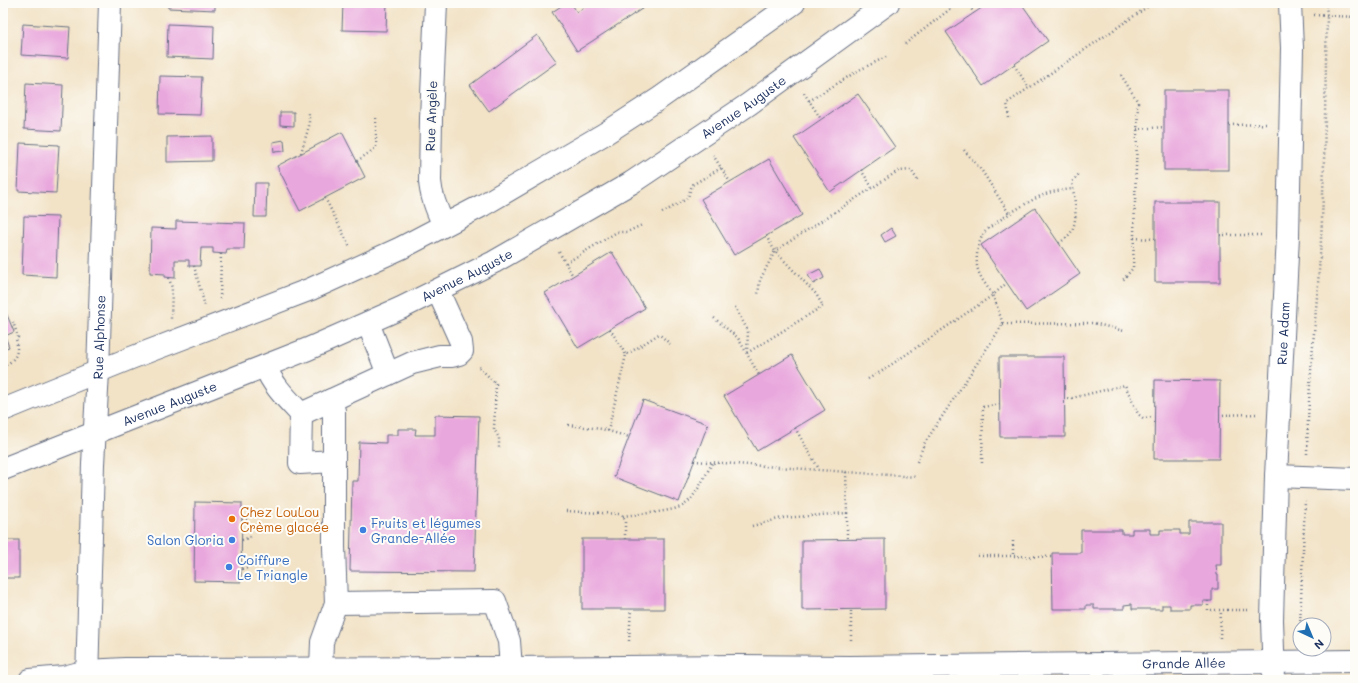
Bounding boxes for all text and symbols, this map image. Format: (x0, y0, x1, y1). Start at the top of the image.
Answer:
street label: Avenue Auguste (697, 71, 789, 142)
street label: Rue Angèle (421, 80, 440, 152)
street label: Avenue Auguste (418, 244, 515, 305)
street label: Rue Alphonse (89, 295, 109, 380)
street label: Rue Adam (1273, 301, 1293, 365)
street label: Avenue Auguste (120, 377, 219, 429)
place label: Chez LouLou Crème glacée (240, 503, 329, 535)
marker: Chez LouLou Crème glacée (227, 514, 237, 524)
place label: Fruits et légumes Grande-Allée (371, 514, 481, 546)
marker: Fruits et légumes Grande-Allée (358, 525, 368, 535)
place label: Salon Gloria (147, 531, 224, 548)
marker: Salon Gloria (227, 535, 237, 545)
place label: Coiffure Le Triangle (237, 551, 308, 583)
marker: Coiffure Le Triangle (224, 562, 234, 572)
north arrow (1292, 617, 1332, 657)
text: N (1311, 636, 1328, 653)
street label: Grande Allée (1142, 654, 1226, 672)

